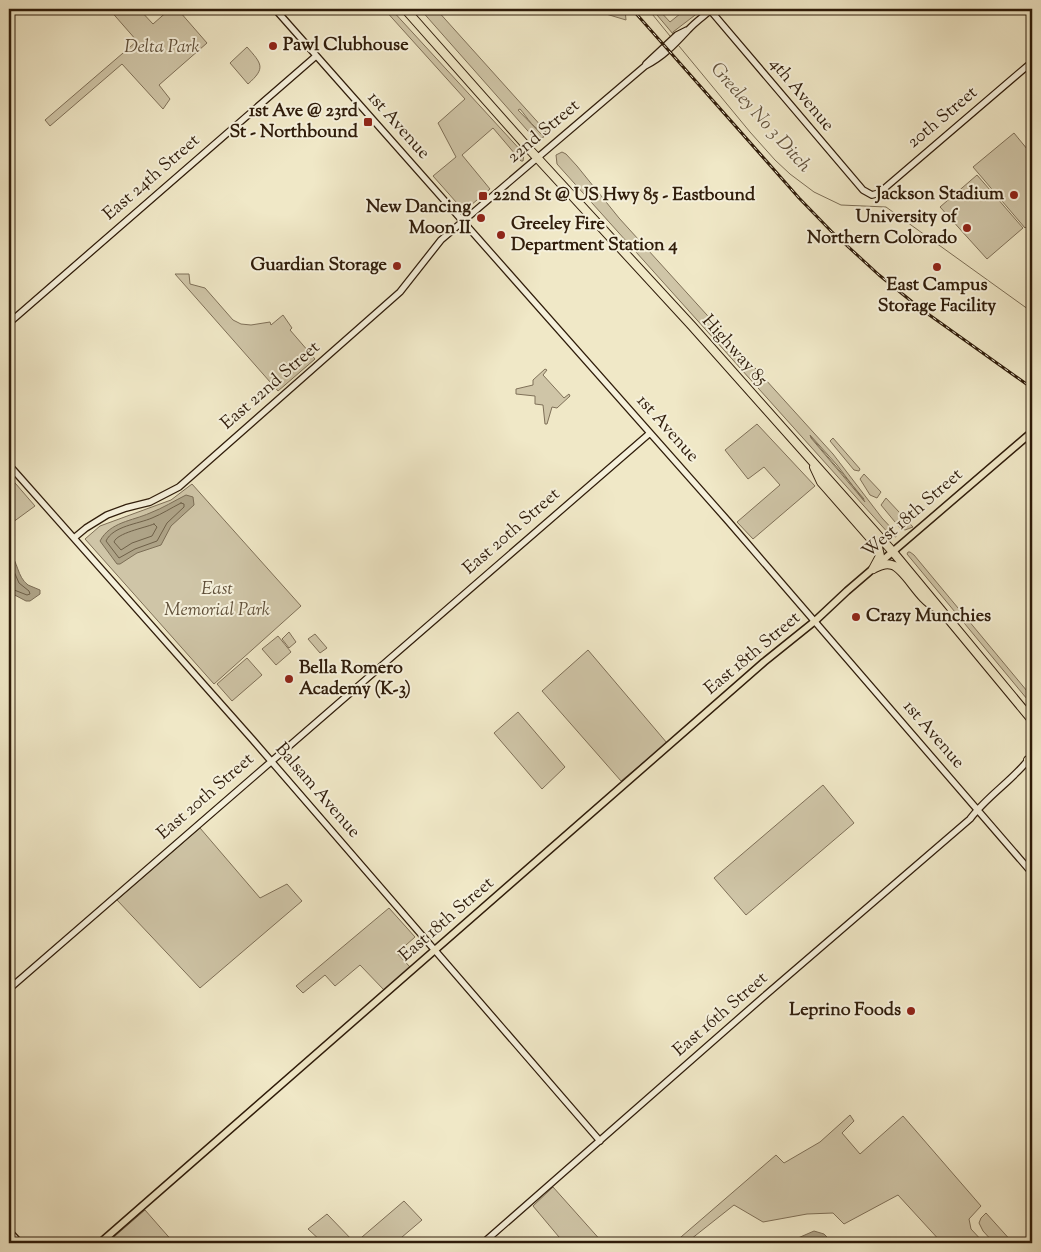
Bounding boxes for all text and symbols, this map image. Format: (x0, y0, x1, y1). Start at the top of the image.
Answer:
place label: Pawl Clubhouse (283, 33, 409, 59)
park label: Delta Park (124, 35, 200, 61)
marker: Pawl Clubhouse (267, 40, 279, 52)
street label: 4th Avenue (762, 52, 840, 138)
water label: Greeley No 3 Ditch (703, 57, 817, 180)
street label: 20th Street (902, 81, 984, 155)
street label: 1st Avenue (360, 86, 436, 166)
street label: 22nd Street (502, 94, 586, 170)
place label: 1st Ave @ 23rd St - Northbound (229, 99, 359, 146)
marker: 1st Ave @ 23rd St - Northbound (362, 116, 374, 128)
street label: East 24th Street (98, 129, 206, 227)
place label: Jackson Stadium (874, 182, 1004, 208)
place label: 22nd St @ US Hwy 85 - Eastbound (493, 183, 756, 209)
marker: Jackson Stadium (1008, 189, 1020, 201)
marker: 22nd St @ US Hwy 85 - Eastbound (477, 190, 489, 202)
place label: New Dancing Moon II (366, 195, 471, 242)
place label: University of Northern Colorado (807, 205, 959, 252)
marker: New Dancing Moon II (475, 212, 487, 224)
place label: Greeley Fire Department Station 4 (511, 212, 678, 259)
marker: University of Northern Colorado (961, 222, 973, 234)
marker: Greeley Fire Department Station 4 (495, 229, 507, 241)
place label: Guardian Storage (250, 253, 388, 279)
marker: Guardian Storage (391, 260, 403, 272)
marker: East Campus Storage Facility (931, 261, 943, 273)
place label: East Campus Storage Facility (878, 273, 996, 320)
street label: Highway 85 (695, 310, 773, 392)
street label: East 22nd Street (216, 336, 326, 436)
street label: 1st Avenue (629, 389, 705, 469)
street label: West 18th Street (857, 463, 969, 565)
street label: East 20th Street (458, 482, 566, 582)
park label: East Memorial Park (164, 577, 270, 624)
place label: Crazy Munchies (866, 604, 991, 630)
street label: East 18th Street (699, 606, 807, 702)
marker: Crazy Munchies (850, 611, 862, 623)
place label: Bella Romero Academy (K-3) (299, 656, 411, 703)
marker: Bella Romero Academy (K-3) (283, 673, 295, 685)
street label: 1st Avenue (896, 695, 970, 775)
street label: Balsam Avenue (268, 738, 366, 844)
street label: East 20th Street (152, 747, 260, 847)
street label: East 18th Street (394, 871, 500, 969)
street label: East 16th Street (668, 966, 774, 1064)
place label: Leprino Foods (789, 998, 901, 1024)
marker: Leprino Foods (905, 1005, 917, 1017)

